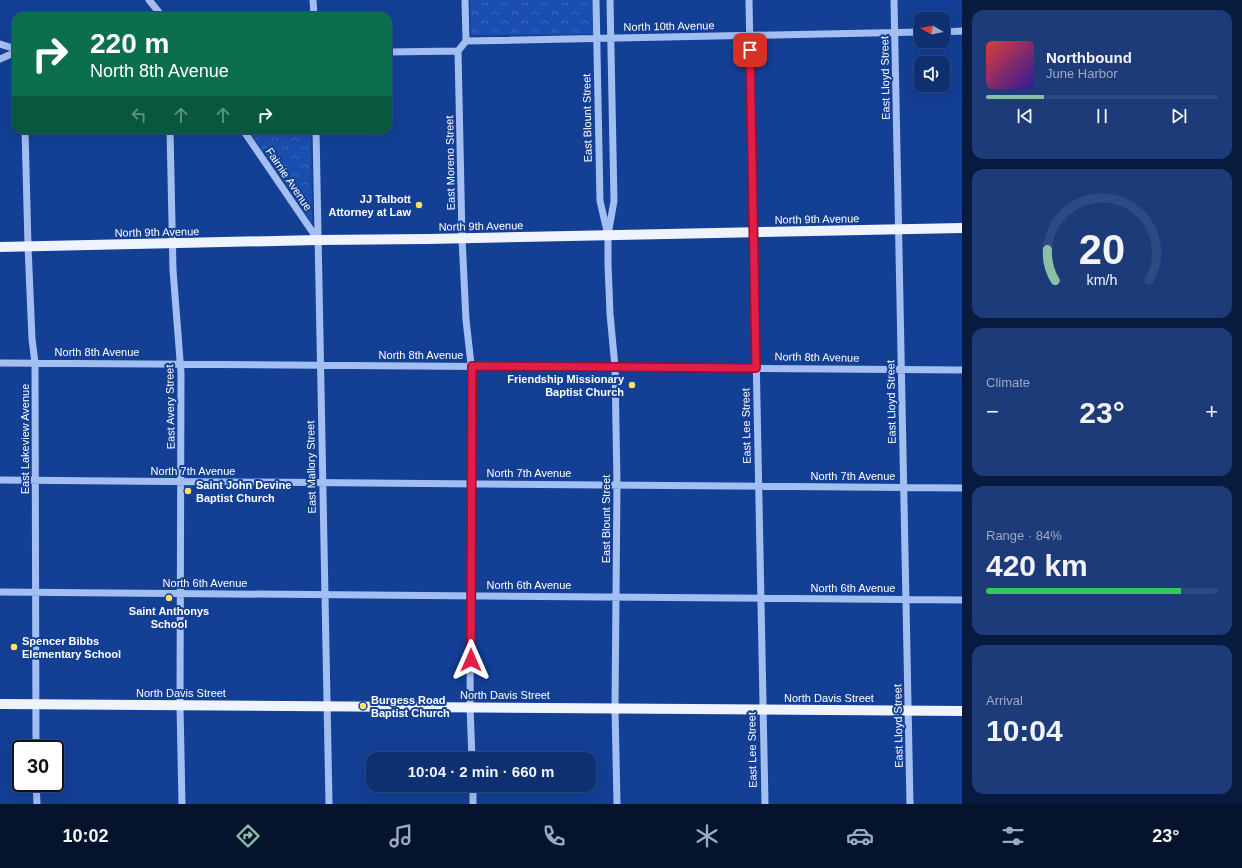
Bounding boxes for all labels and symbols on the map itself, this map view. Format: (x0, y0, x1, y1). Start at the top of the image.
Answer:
north arrow (914, 12, 950, 48)
street label: North 10th Avenue (623, 19, 715, 33)
pin (733, 33, 767, 67)
street label: East Lloyd Street (878, 36, 892, 120)
street label: East Blount Street (580, 74, 594, 162)
street label: East Moreno Street (443, 116, 457, 210)
street label: Fairnie Avenue (264, 145, 314, 213)
place label: JJ Talbott Attorney at Law (328, 193, 411, 218)
marker: JJ Talbott Attorney at Law (414, 200, 424, 210)
street label: North 9th Avenue (774, 212, 860, 226)
street label: North 9th Avenue (438, 219, 524, 233)
street label: North 9th Avenue (114, 225, 200, 239)
street label: North 8th Avenue (55, 346, 139, 358)
street label: North 8th Avenue (379, 349, 463, 361)
street label: North 8th Avenue (774, 350, 860, 364)
street label: East Lloyd Street (884, 360, 898, 444)
street label: East Avery Street (163, 365, 177, 449)
place label: Friendship Missionary Baptist Church (507, 373, 625, 398)
marker: Friendship Missionary Baptist Church (627, 380, 637, 390)
street label: East Lakeview Avenue (19, 384, 31, 494)
street label: East Lee Street (739, 388, 753, 464)
street label: East Mallory Street (304, 420, 318, 514)
street label: North 7th Avenue (151, 465, 235, 477)
street label: North 7th Avenue (487, 467, 571, 479)
street label: North 7th Avenue (811, 470, 895, 482)
street label: East Blount Street (600, 475, 612, 563)
place label: Saint John Devine Baptist Church (196, 479, 291, 504)
marker: Saint John Devine Baptist Church (183, 486, 193, 496)
street label: North 6th Avenue (163, 577, 247, 589)
street label: North 6th Avenue (487, 579, 571, 591)
street label: North 6th Avenue (811, 582, 895, 594)
marker: Saint Anthonys School (164, 593, 174, 603)
place label: Saint Anthonys School (129, 605, 209, 630)
place label: Spencer Bibbs Elementary School (22, 635, 121, 660)
position arrow (450, 639, 492, 681)
marker: Spencer Bibbs Elementary School (9, 642, 19, 652)
street label: East Lloyd Street (891, 684, 905, 768)
street label: North Davis Street (136, 687, 226, 699)
street label: North Davis Street (460, 689, 550, 701)
street label: North Davis Street (784, 692, 874, 704)
place label: Burgess Road Baptist Church (371, 694, 450, 719)
marker: Burgess Road Baptist Church (358, 701, 368, 711)
street label: East Lee Street (745, 712, 759, 788)
speed limit sign: 30 (12, 740, 64, 792)

